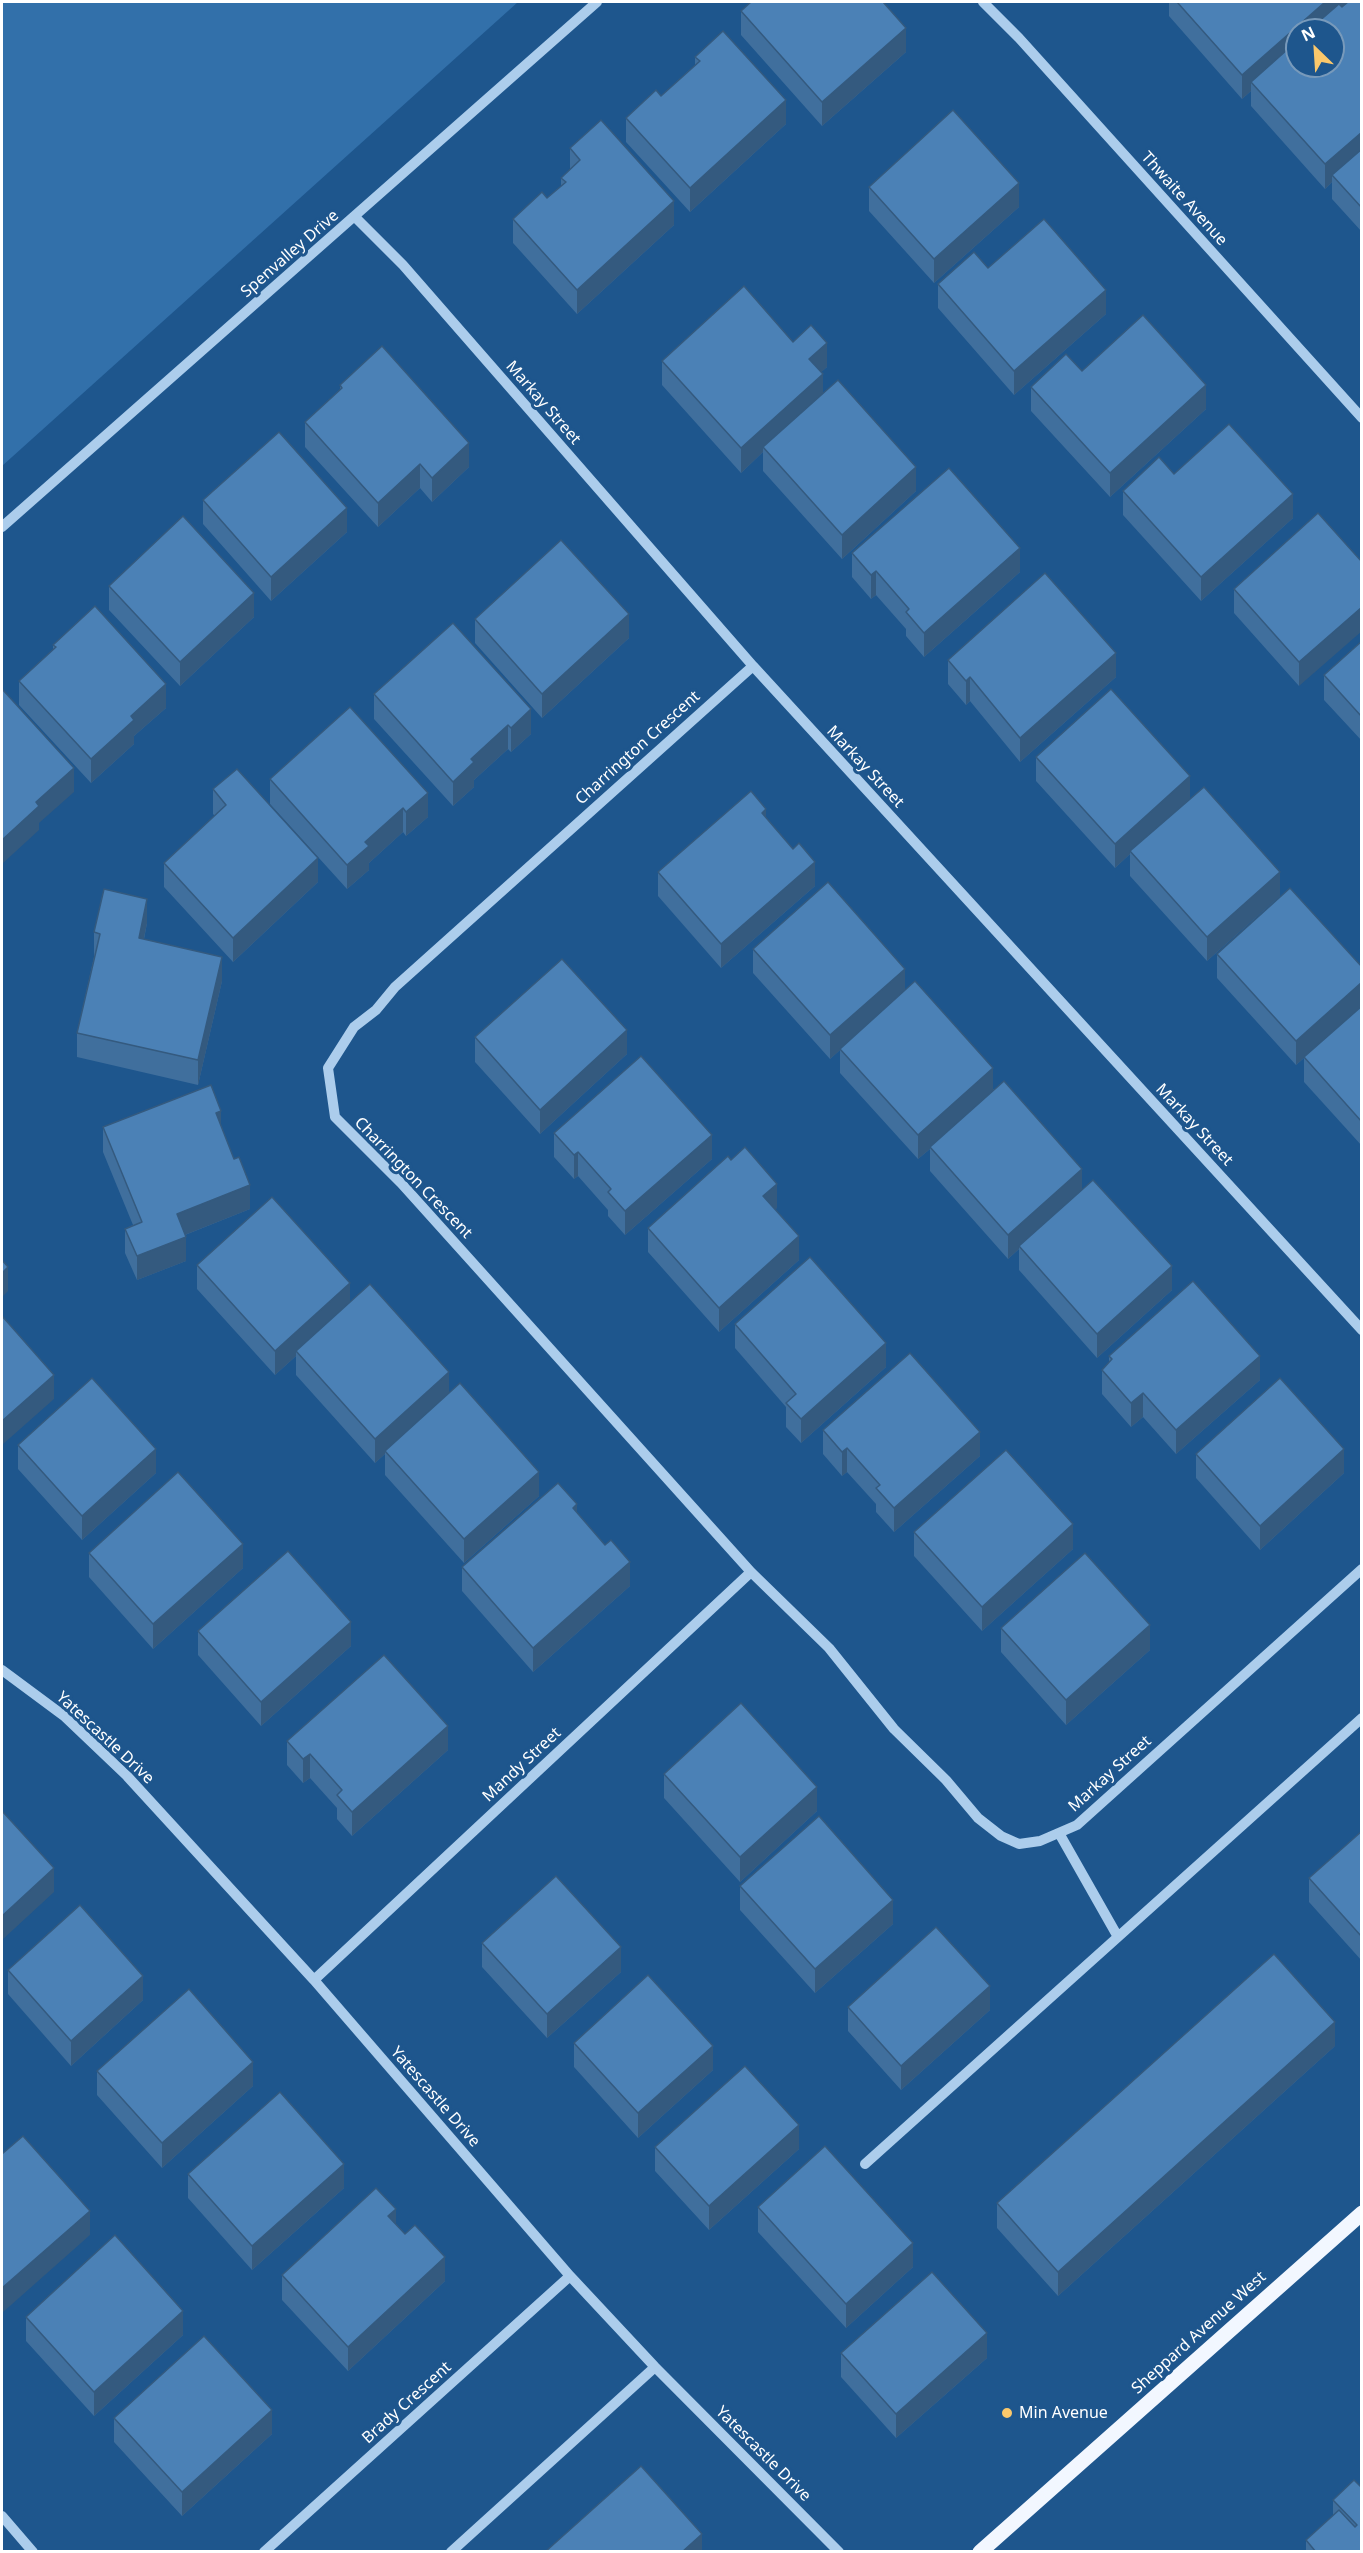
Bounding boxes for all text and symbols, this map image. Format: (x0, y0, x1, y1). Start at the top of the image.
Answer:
north arrow (1285, 18, 1345, 78)
text: N (1298, 21, 1319, 46)
street label: Thwaite Avenue (1137, 148, 1231, 250)
street label: Spenvalley Drive (237, 206, 343, 302)
street label: Markay Street (501, 357, 585, 449)
street label: Charrington Crescent (572, 687, 704, 809)
street label: Markay Street (822, 722, 908, 812)
street label: Markay Street (1151, 1080, 1237, 1170)
street label: Charrington Crescent (350, 1113, 476, 1243)
street label: Yatescastle Drive (52, 1688, 158, 1788)
street label: Mandy Street (479, 1724, 565, 1806)
street label: Markay Street (1065, 1732, 1155, 1816)
street label: Yatescastle Drive (386, 2043, 484, 2151)
street label: Sheppard Avenue West (1128, 2268, 1270, 2398)
street label: Brady Crescent (358, 2358, 456, 2448)
street label: Yatescastle Drive (711, 2402, 815, 2506)
place label: Min Avenue (1019, 2403, 1108, 2423)
marker: Min Avenue (1000, 2406, 1014, 2420)

